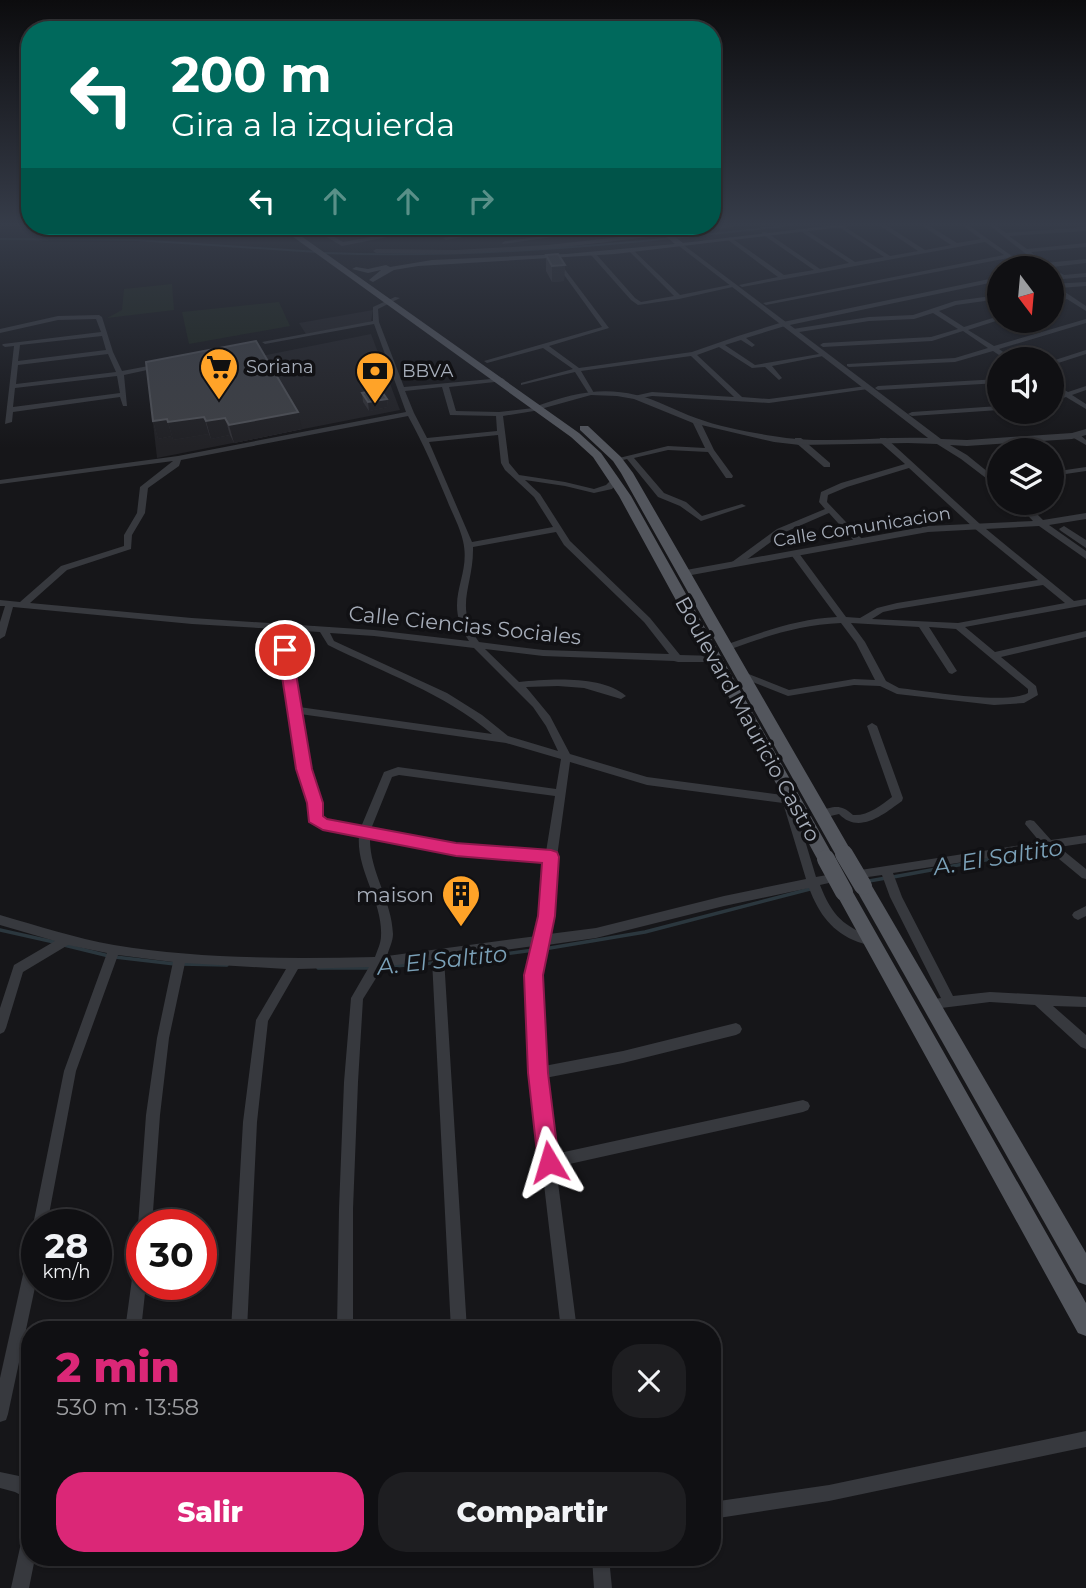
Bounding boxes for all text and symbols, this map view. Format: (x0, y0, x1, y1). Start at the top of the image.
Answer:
text: 200 m (171, 45, 332, 104)
icon: left (56, 49, 147, 140)
text: Gira a la izquierda (171, 105, 455, 144)
icon: left (243, 182, 281, 220)
icon: ahead (316, 182, 354, 220)
icon: ahead (389, 182, 427, 220)
icon: right (462, 182, 500, 220)
north arrow (987, 256, 1064, 332)
map controls (987, 256, 1064, 515)
supermarket icon: Soriana (198, 346, 240, 401)
button: sound (987, 347, 1064, 424)
bank icon: BBVA (354, 350, 396, 405)
place label: Soriana (246, 356, 314, 378)
place label: BBVA (402, 360, 453, 382)
button: layers (987, 438, 1064, 515)
street label: Calle Comunicacion (772, 502, 952, 552)
street label: Boulevard Mauricio Castro (670, 592, 826, 846)
street label: Calle Ciencias Sociales (347, 600, 583, 650)
pin (255, 620, 315, 680)
icon: arrive (266, 631, 304, 669)
water label: A. El Saltito (929, 833, 1065, 881)
building icon: maison (440, 873, 482, 928)
place label: maison (356, 882, 434, 907)
water label: A. El Saltito (374, 939, 508, 981)
position arrow (512, 1125, 586, 1199)
speed limit sign: 30 (126, 1209, 217, 1300)
text: 28 (45, 1224, 88, 1267)
text: km/h (42, 1261, 91, 1283)
text: 2 min (56, 1341, 180, 1393)
button: close (612, 1344, 686, 1418)
text: 530 m · 13:58 (56, 1393, 199, 1421)
button: Salir (56, 1472, 364, 1552)
button: Compartir (378, 1472, 686, 1552)

